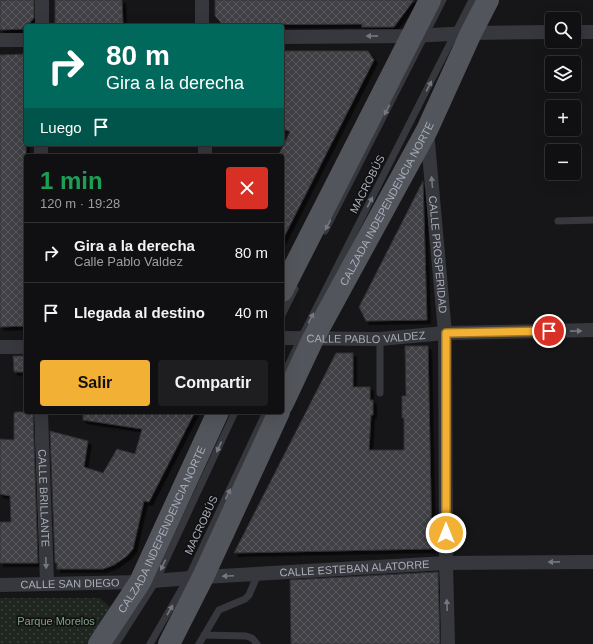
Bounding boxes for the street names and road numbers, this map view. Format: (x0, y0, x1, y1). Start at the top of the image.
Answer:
street label: CALZADA INDEPENDENCIA NORTE (337, 120, 436, 288)
street label: MACROBÚS (347, 153, 387, 215)
street label: CALLE PROSPERIDAD (427, 195, 449, 314)
street label: CALLE PABLO VALDEZ (306, 329, 426, 345)
street label: CALZADA INDEPENDENCIA NORTE (115, 444, 208, 615)
street label: CALLE BRILLANTE (36, 449, 52, 547)
street label: MACROBÚS (182, 494, 220, 556)
street label: CALLE ESTEBAN ALATORRE (279, 558, 430, 579)
street label: CALLE SAN DIEGO (20, 576, 120, 591)

